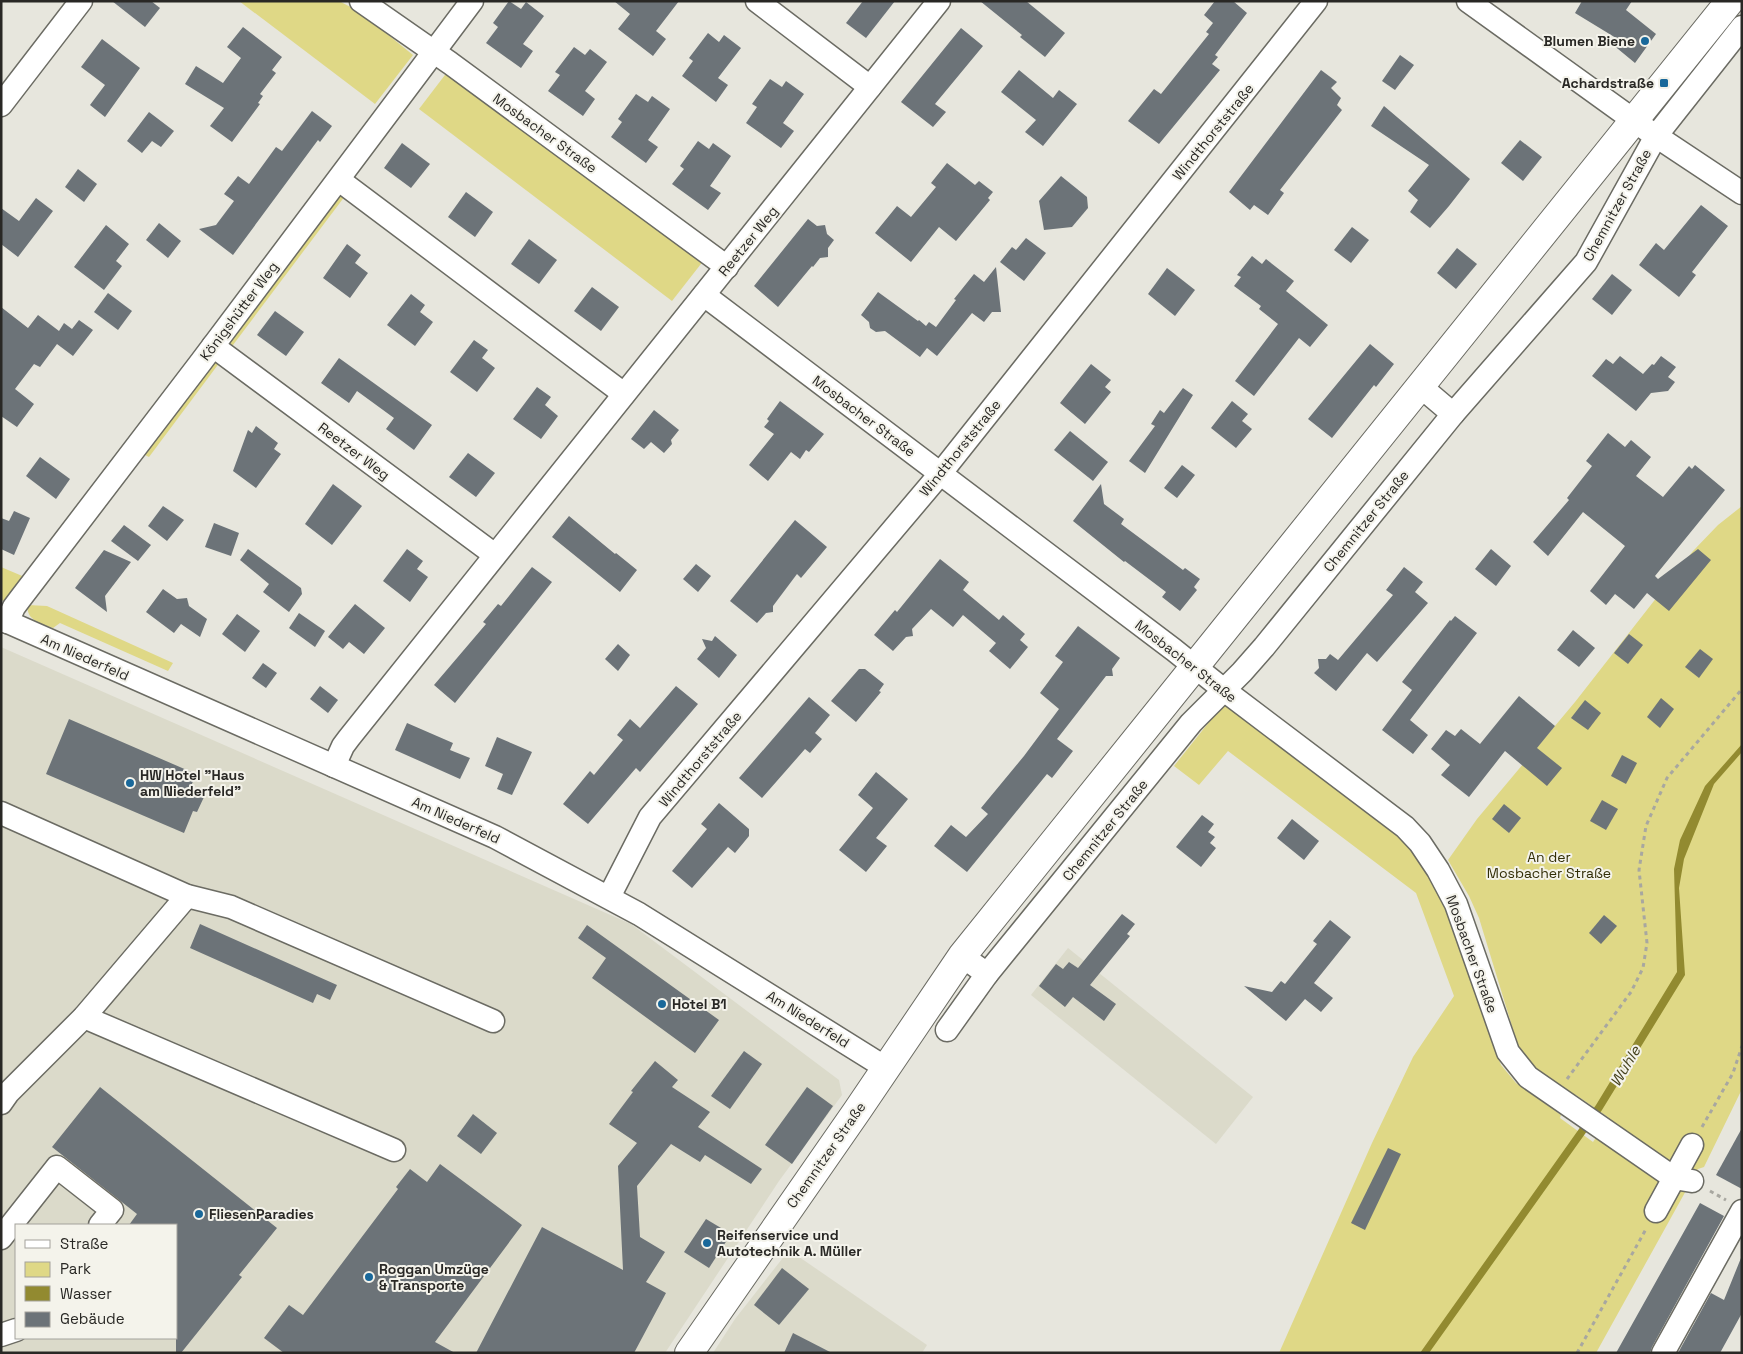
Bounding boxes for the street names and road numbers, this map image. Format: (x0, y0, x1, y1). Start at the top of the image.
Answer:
street label: Windthorststraße (1168, 80, 1258, 184)
street label: Mosbacher Straße (489, 89, 601, 177)
street label: Chemnitzer Straße (1579, 146, 1655, 264)
street label: Reetzer Weg (714, 202, 782, 280)
street label: Königshütter Weg (196, 258, 282, 364)
street label: Mosbacher Straße (809, 371, 919, 461)
street label: Windthorststraße (915, 396, 1005, 500)
street label: Reetzer Weg (315, 418, 393, 484)
street label: Chemnitzer Straße (1319, 466, 1413, 576)
street label: Mosbacher Straße (1131, 616, 1241, 706)
street label: Am Niederfeld (38, 630, 132, 684)
street label: Windthorststraße (655, 707, 745, 811)
street label: Chemnitzer Straße (1058, 775, 1152, 885)
street label: Am Niederfeld (409, 793, 503, 847)
street label: Mosbacher Straße (1442, 893, 1502, 1015)
street label: Am Niederfeld (763, 986, 853, 1052)
street label: Chemnitzer Straße (783, 1098, 869, 1212)

